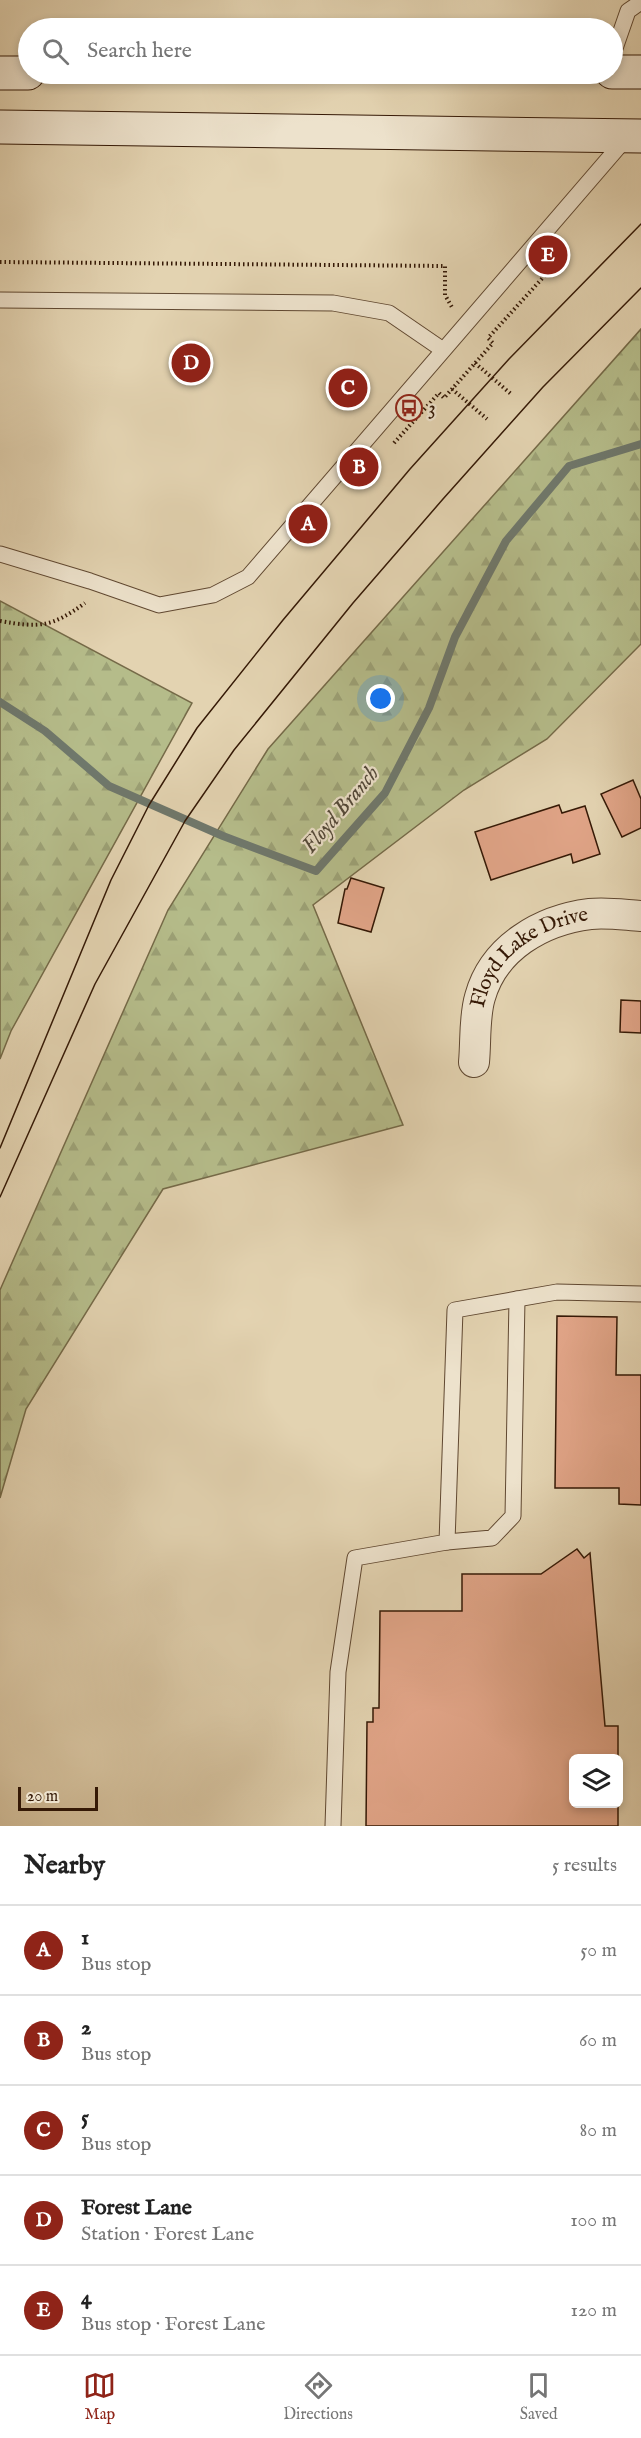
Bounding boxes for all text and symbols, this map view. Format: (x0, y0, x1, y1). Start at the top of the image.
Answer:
search box (18, 18, 623, 84)
icon: search (39, 35, 72, 68)
text: Search here (87, 37, 192, 65)
pin: E (528, 232, 568, 278)
pin: D (172, 340, 210, 386)
pin: C (328, 366, 368, 410)
bus stop icon: 3 (394, 393, 424, 423)
place label: 3 (428, 395, 436, 422)
pin: B (340, 444, 378, 490)
pin: A (288, 502, 328, 546)
your location (366, 684, 395, 713)
water label: Floyd Branch (296, 760, 386, 860)
street label: Floyd Lake Drive (464, 901, 590, 1010)
map controls (569, 1754, 623, 1808)
button: layers (569, 1754, 623, 1808)
scale bar (18, 1784, 98, 1812)
text: 20 m (27, 1787, 58, 1807)
text: Nearby (24, 1849, 105, 1882)
text: 5 results (552, 1853, 617, 1878)
text: 1 (81, 1924, 89, 1952)
text: A (37, 1938, 50, 1963)
text: 50 m (580, 1938, 617, 1963)
text: Bus stop (81, 1952, 151, 1977)
text: 2 (81, 2014, 91, 2042)
text: B (37, 2028, 50, 2053)
text: 60 m (579, 2028, 617, 2053)
text: Bus stop (81, 2042, 151, 2067)
text: 5 (81, 2104, 89, 2132)
text: C (36, 2118, 51, 2143)
text: 80 m (580, 2118, 617, 2143)
text: Bus stop (81, 2132, 151, 2157)
text: Forest Lane (81, 2194, 192, 2222)
text: D (35, 2208, 52, 2233)
text: 100 m (570, 2208, 617, 2233)
text: Station · Forest Lane (81, 2222, 254, 2247)
text: 4 (81, 2284, 92, 2312)
text: E (37, 2298, 50, 2323)
text: 120 m (571, 2298, 617, 2323)
text: Bus stop · Forest Lane (81, 2312, 265, 2337)
tab: Map (83, 2369, 116, 2425)
tab: Directions (283, 2369, 353, 2425)
tab: Saved (520, 2369, 558, 2425)

